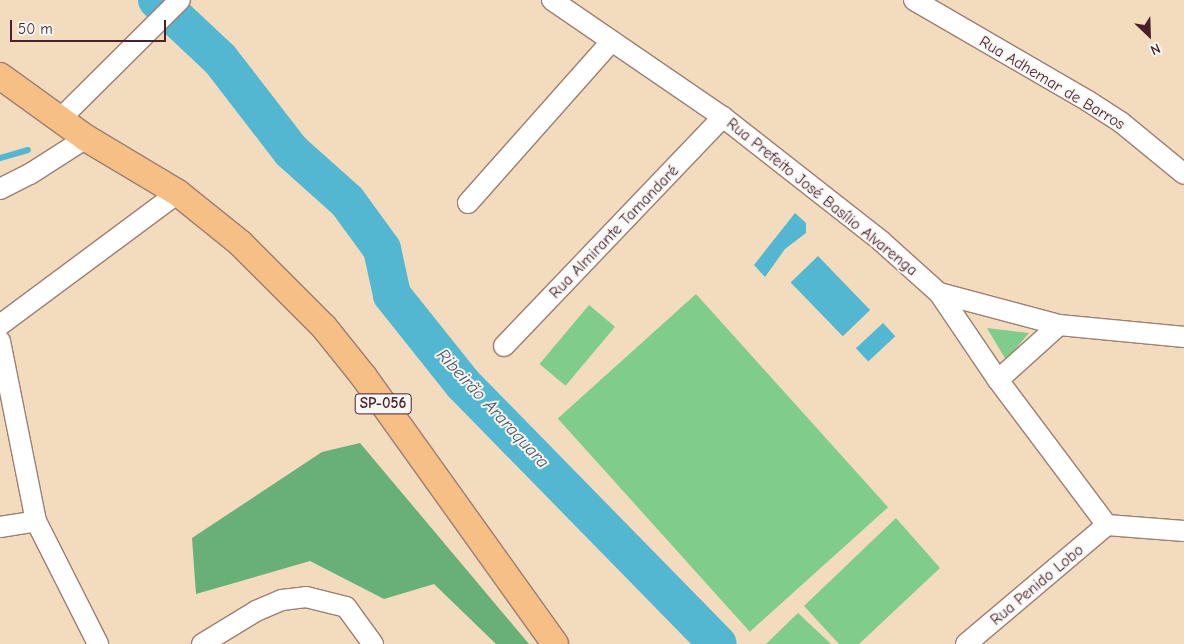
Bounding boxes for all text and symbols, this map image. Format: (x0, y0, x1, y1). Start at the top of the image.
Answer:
scale bar (12, 10, 169, 42)
north arrow (1124, 10, 1174, 60)
text: 50 m (18, 20, 53, 38)
street label: Rua Adhemar de Barros (976, 32, 1128, 134)
text: N (1148, 40, 1163, 59)
street label: Rua Prefeito José Basílio Alvarenga (723, 114, 921, 280)
street label: Rua Almirante Tamandaré (545, 161, 683, 303)
water label: Ribeirão Araraquara (431, 345, 553, 473)
road number: SP-056 (354, 392, 412, 416)
street label: Rua Penido Lobo (987, 540, 1087, 630)

